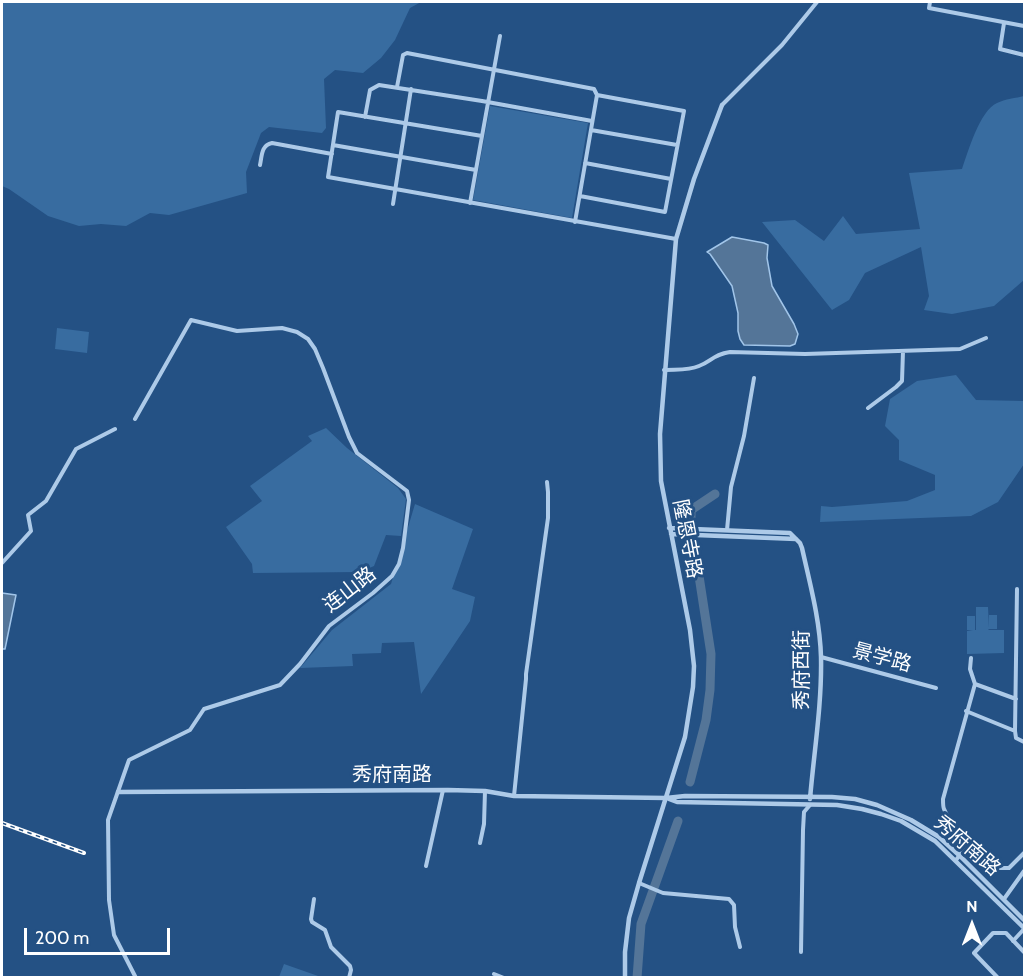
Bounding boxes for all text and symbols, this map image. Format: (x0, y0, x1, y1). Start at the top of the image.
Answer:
street label: 隆恩寺路 (668, 497, 706, 581)
street label: 连山路 (319, 562, 381, 618)
street label: 秀府西街 (790, 630, 814, 710)
street label: 景学路 (850, 639, 914, 677)
street label: 秀府南路 (352, 763, 432, 787)
street label: 秀府南路 (929, 811, 1005, 881)
north arrow (942, 895, 1002, 955)
text: N (966, 897, 978, 916)
scale bar (27, 916, 172, 954)
text: 200 m (35, 927, 89, 949)

